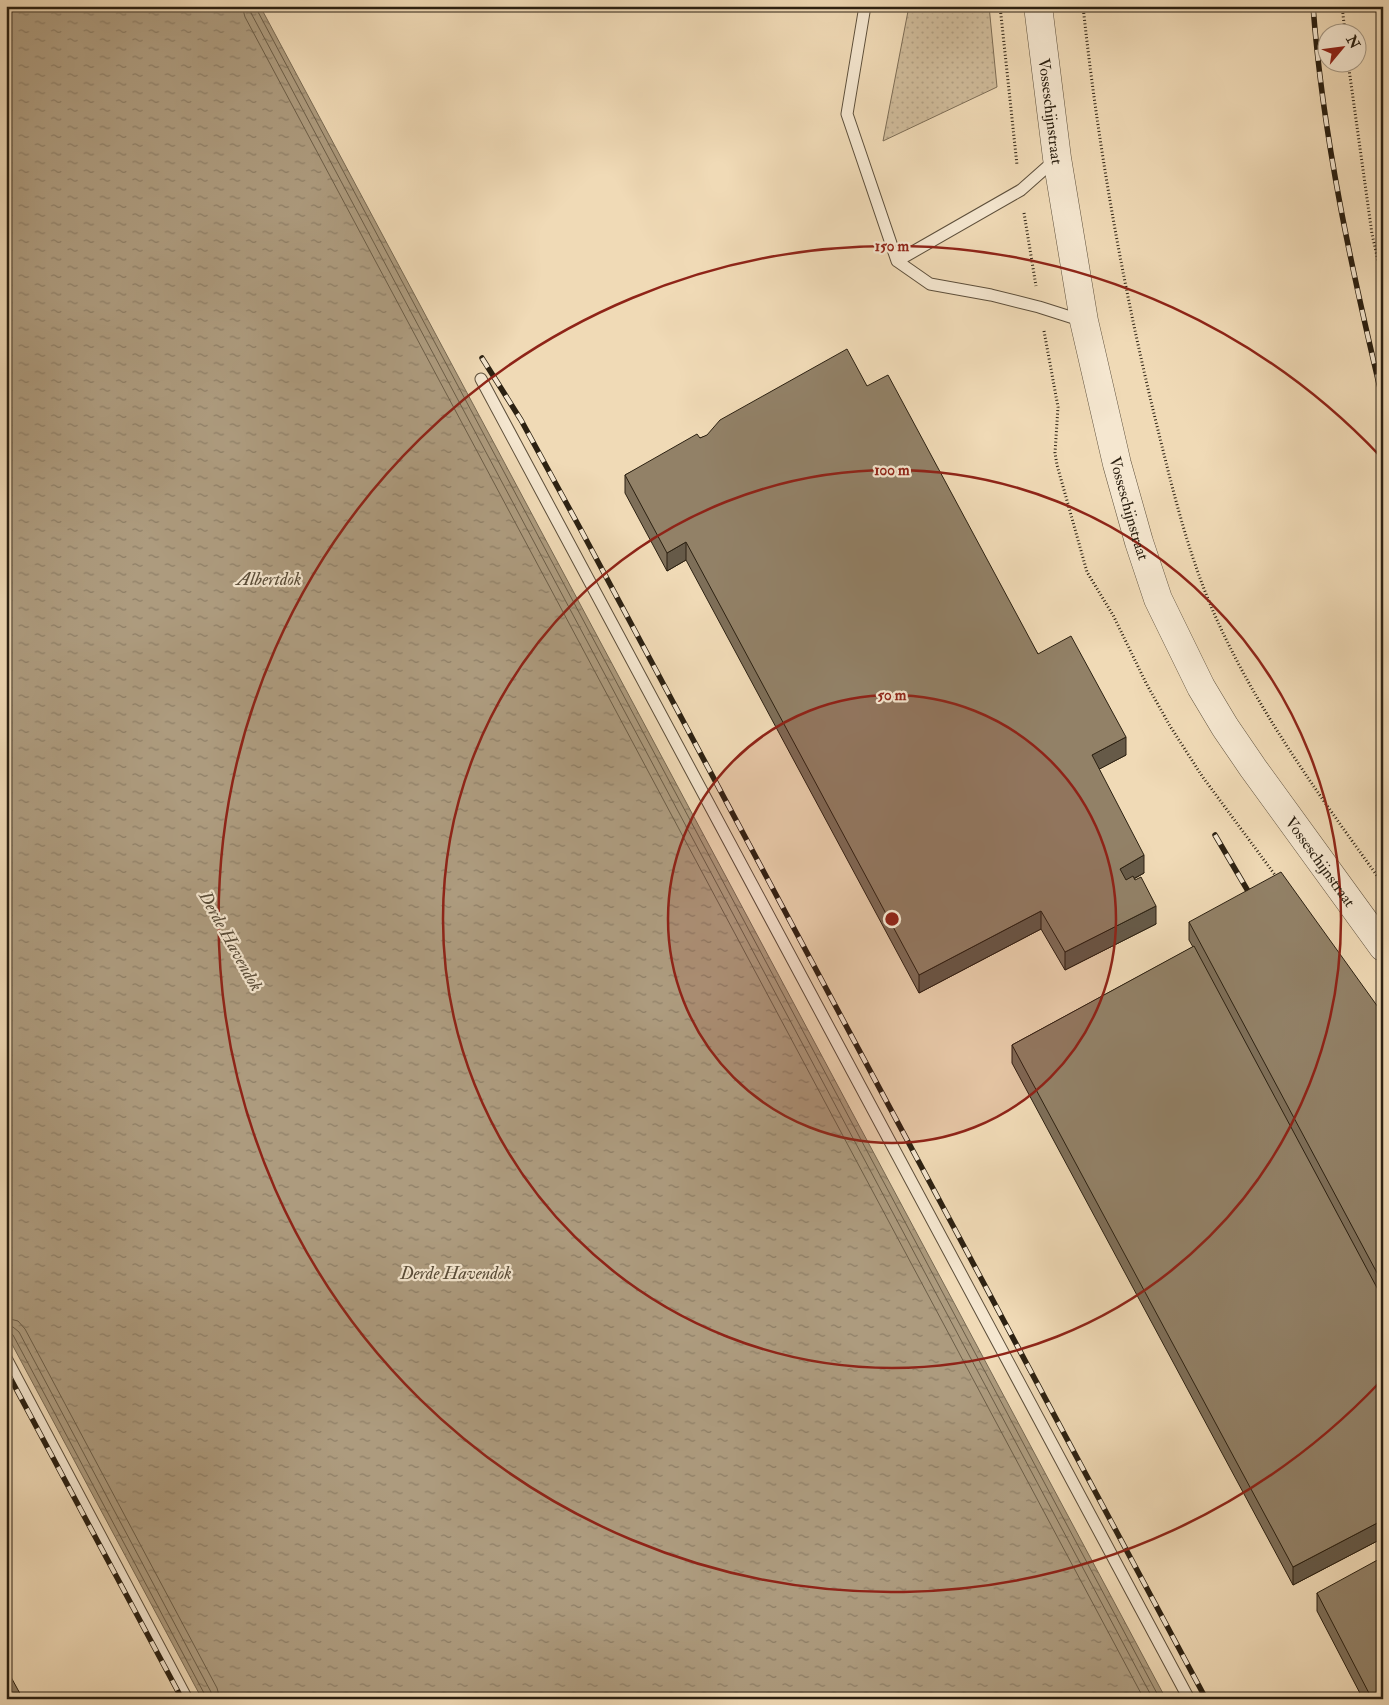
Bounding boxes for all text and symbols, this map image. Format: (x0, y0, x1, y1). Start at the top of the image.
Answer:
north arrow (1316, 22, 1366, 72)
text: N (1342, 31, 1364, 52)
street label: Vosseschijnstraat (1034, 57, 1067, 166)
text: 150 m (875, 237, 909, 256)
street label: Vosseschijnstraat (1105, 455, 1153, 563)
text: 100 m (874, 461, 910, 480)
water label: Albertdok (235, 568, 301, 591)
text: 50 m (878, 686, 907, 705)
street label: Vosseschijnstraat (1281, 813, 1360, 911)
water label: Derde Havendok (193, 886, 268, 996)
centre of rings (883, 910, 901, 928)
water label: Derde Havendok (399, 1262, 512, 1285)

